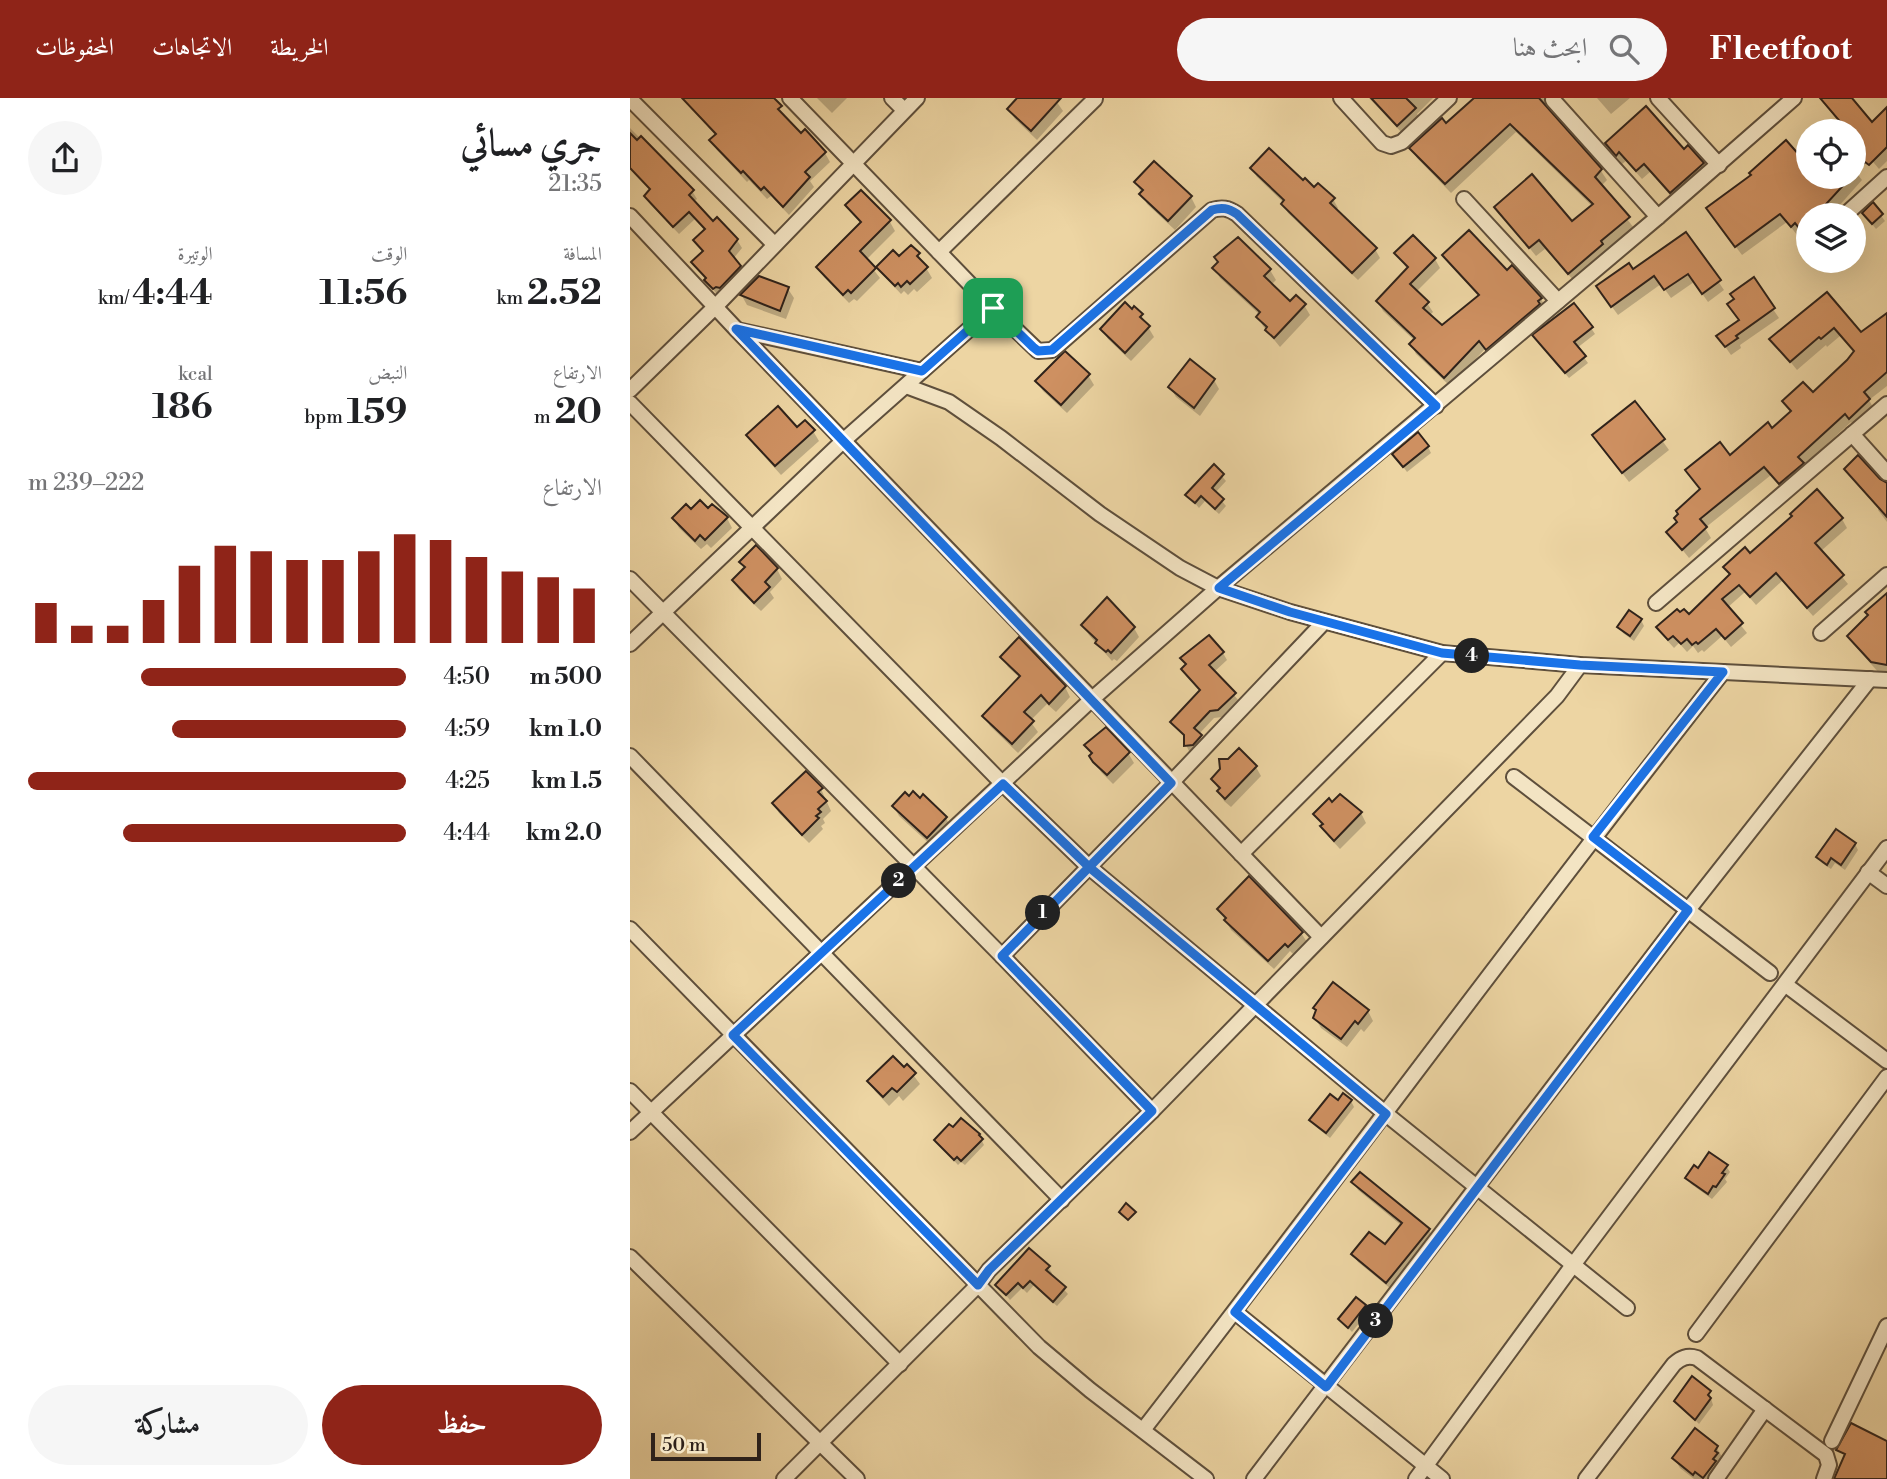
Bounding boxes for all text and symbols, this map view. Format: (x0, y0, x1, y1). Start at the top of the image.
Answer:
search box (1177, 18, 1667, 81)
text: Fleetfoot (1709, 29, 1852, 70)
icon: search (1605, 30, 1643, 68)
text: ابحث هنا (1513, 32, 1587, 64)
text: المحفوظات (35, 33, 114, 63)
text: الاتجاهات (152, 33, 232, 63)
text: الخريطة (270, 33, 329, 63)
map controls (1796, 119, 1866, 273)
button: locate (1796, 119, 1866, 189)
text: جري مسائي (461, 120, 602, 167)
button: share (28, 121, 102, 195)
text: 21:35 (548, 170, 602, 198)
button: layers (1796, 203, 1866, 273)
text: الوتيرة (178, 242, 213, 266)
text: الوقت (371, 242, 407, 266)
text: المسافة (563, 242, 602, 266)
text: 4:44 (132, 272, 213, 315)
text: 11:56 (319, 272, 407, 315)
text: 2.52 (527, 272, 602, 315)
pin (963, 278, 1023, 338)
text: /km (98, 286, 132, 310)
text: km (496, 286, 527, 310)
icon: arrive (974, 289, 1012, 327)
text: النبض (368, 361, 407, 385)
text: الارتفاع (553, 361, 602, 385)
text: kcal (178, 362, 213, 386)
text: 186 (152, 386, 213, 429)
text: 159 (347, 391, 407, 434)
text: 20 (555, 391, 602, 434)
text: bpm (304, 405, 347, 429)
text: m (534, 405, 555, 429)
text: 222–239 m (28, 469, 144, 497)
text: الارتفاع (542, 474, 602, 502)
pin: 4 (1454, 638, 1490, 674)
text: 4 (1465, 643, 1478, 667)
text: 4:50 (443, 663, 490, 691)
text: 500 m (530, 663, 602, 691)
text: 4:59 (445, 715, 490, 743)
text: 1.0 km (529, 715, 602, 743)
text: 4:25 (445, 767, 490, 795)
text: 1.5 km (531, 767, 602, 795)
text: 4:44 (443, 819, 490, 847)
text: 2.0 km (526, 819, 602, 847)
pin: 2 (882, 864, 916, 898)
text: 2 (893, 868, 904, 892)
pin: 1 (1026, 896, 1060, 930)
text: 1 (1038, 900, 1047, 924)
pin: 3 (1358, 1304, 1394, 1338)
text: 3 (1370, 1308, 1381, 1332)
button: مشاركة (28, 1385, 308, 1465)
button: حفظ (322, 1385, 602, 1465)
scale bar (651, 1430, 761, 1462)
text: 50 m (662, 1433, 706, 1457)

